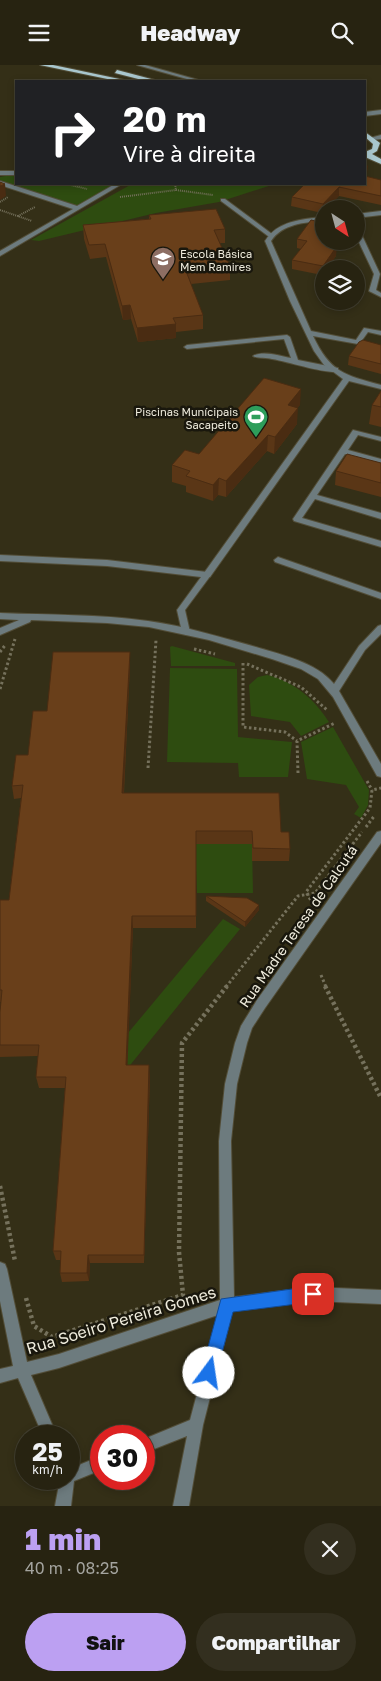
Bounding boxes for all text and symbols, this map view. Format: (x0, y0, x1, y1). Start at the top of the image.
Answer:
icon: menu (25, 19, 53, 47)
text: Headway (141, 19, 240, 46)
icon: search (328, 19, 356, 47)
text: 20 m (123, 98, 206, 140)
icon: right (40, 100, 105, 165)
text: Vire à direita (123, 140, 256, 167)
north arrow (315, 200, 365, 250)
map controls (315, 200, 365, 310)
school or university icon: Escola Básica Mem Ramires (150, 246, 176, 280)
place label: Escola Básica Mem Ramires (180, 247, 252, 273)
button: layers (315, 260, 365, 310)
sports icon: Piscinas Munícipais Sacapeito (243, 404, 269, 438)
place label: Piscinas Munícipais Sacapeito (135, 405, 238, 431)
street label: Rua Madre Teresa de Calcutá (235, 842, 361, 1010)
pin (292, 1273, 334, 1315)
icon: arrive (299, 1280, 327, 1308)
street label: Rua Soeiro Pereira Gomes (24, 1282, 218, 1358)
position arrow (182, 1346, 234, 1398)
speed limit sign: 30 (90, 1425, 155, 1490)
text: 25 (32, 1436, 63, 1467)
text: km/h (32, 1462, 63, 1477)
text: 1 min (25, 1521, 101, 1557)
button: close (304, 1523, 356, 1575)
text: 40 m · 08:25 (25, 1558, 119, 1578)
button: Sair (25, 1613, 186, 1671)
button: Compartilhar (196, 1613, 356, 1671)

